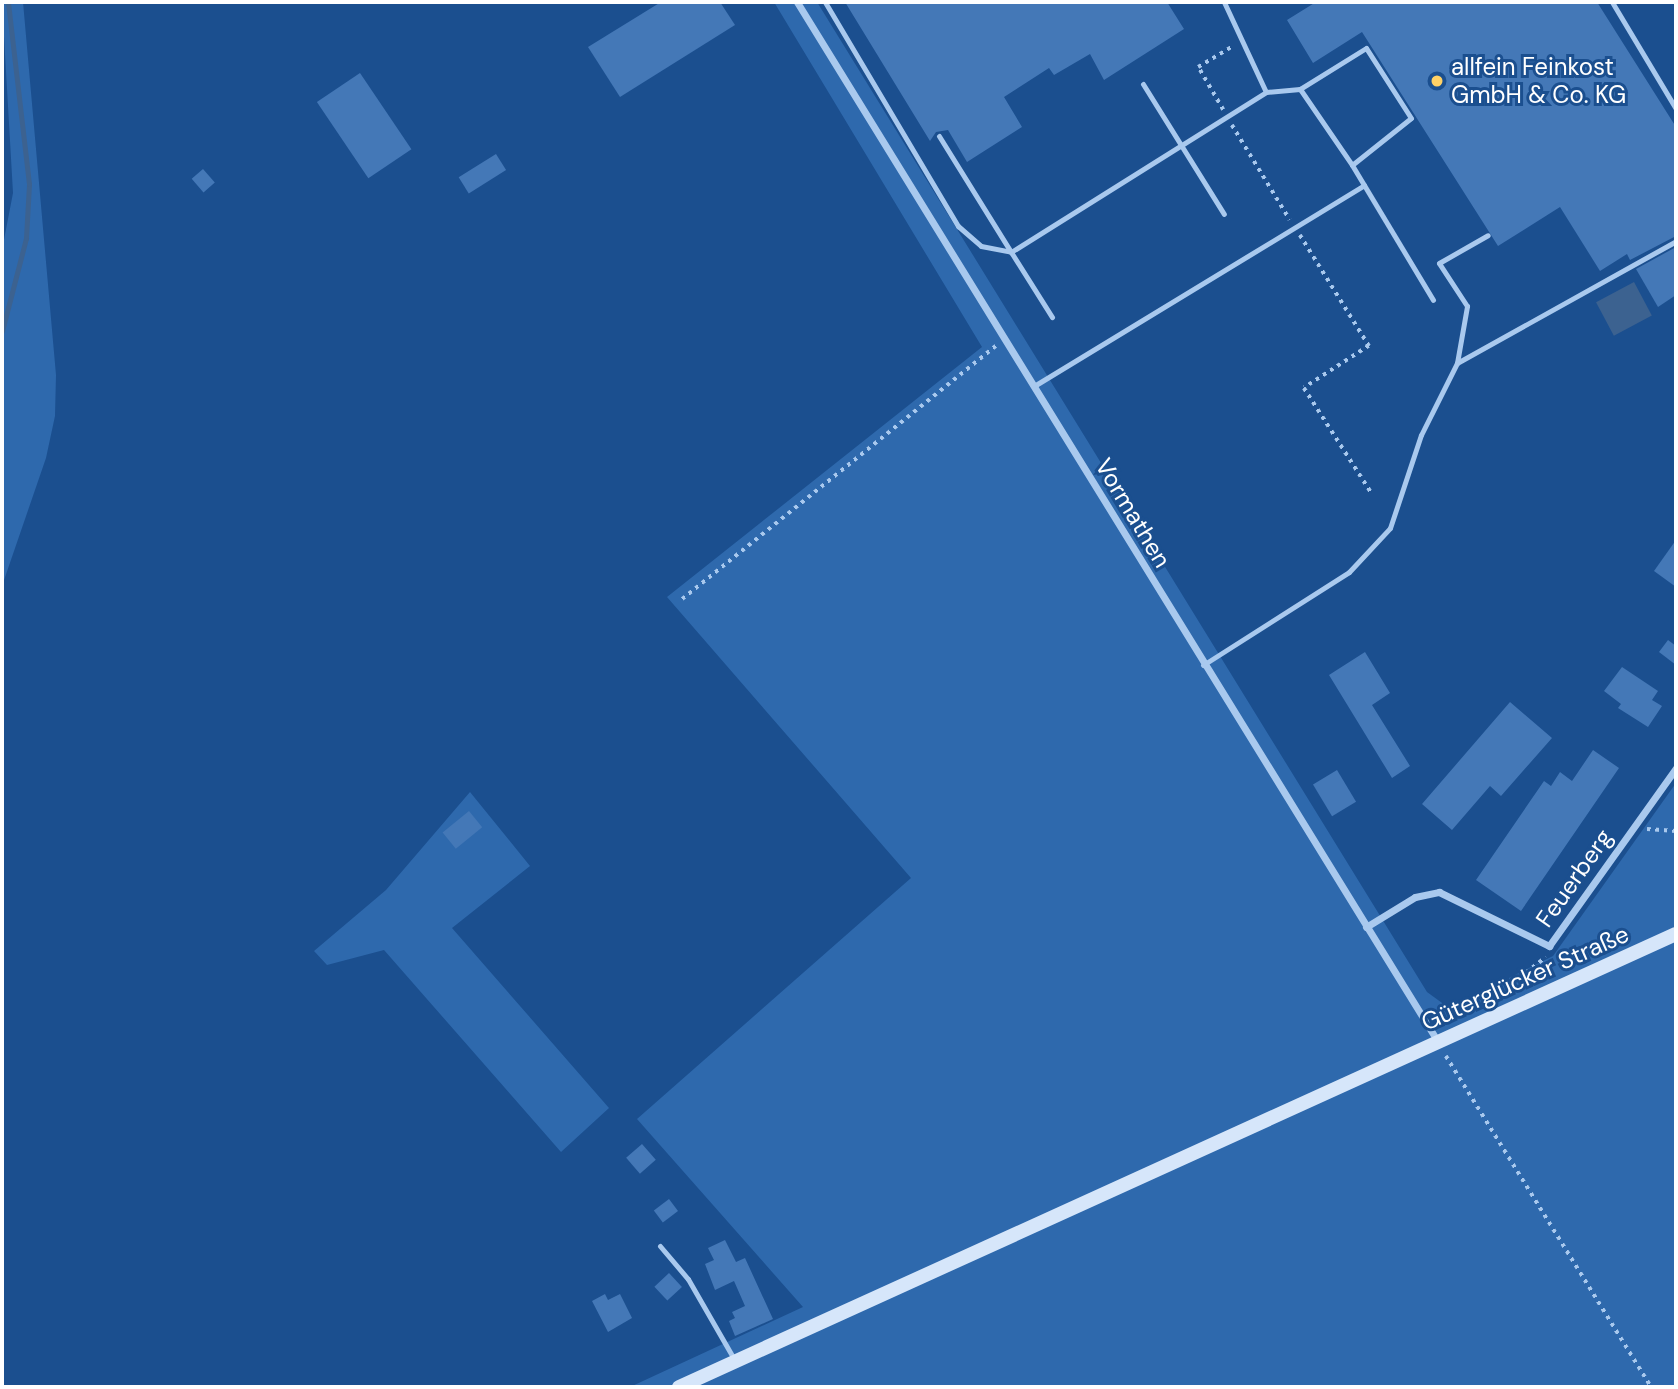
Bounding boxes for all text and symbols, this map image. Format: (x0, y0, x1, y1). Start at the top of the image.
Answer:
place label: allfein Feinkost GmbH & Co. KG (1451, 53, 1626, 109)
marker: allfein Feinkost GmbH & Co. KG (1429, 73, 1445, 89)
street label: Vormathen (1089, 453, 1177, 573)
street label: Feuerberg (1530, 824, 1618, 932)
street label: Güterglücker Straße (1417, 919, 1633, 1037)

